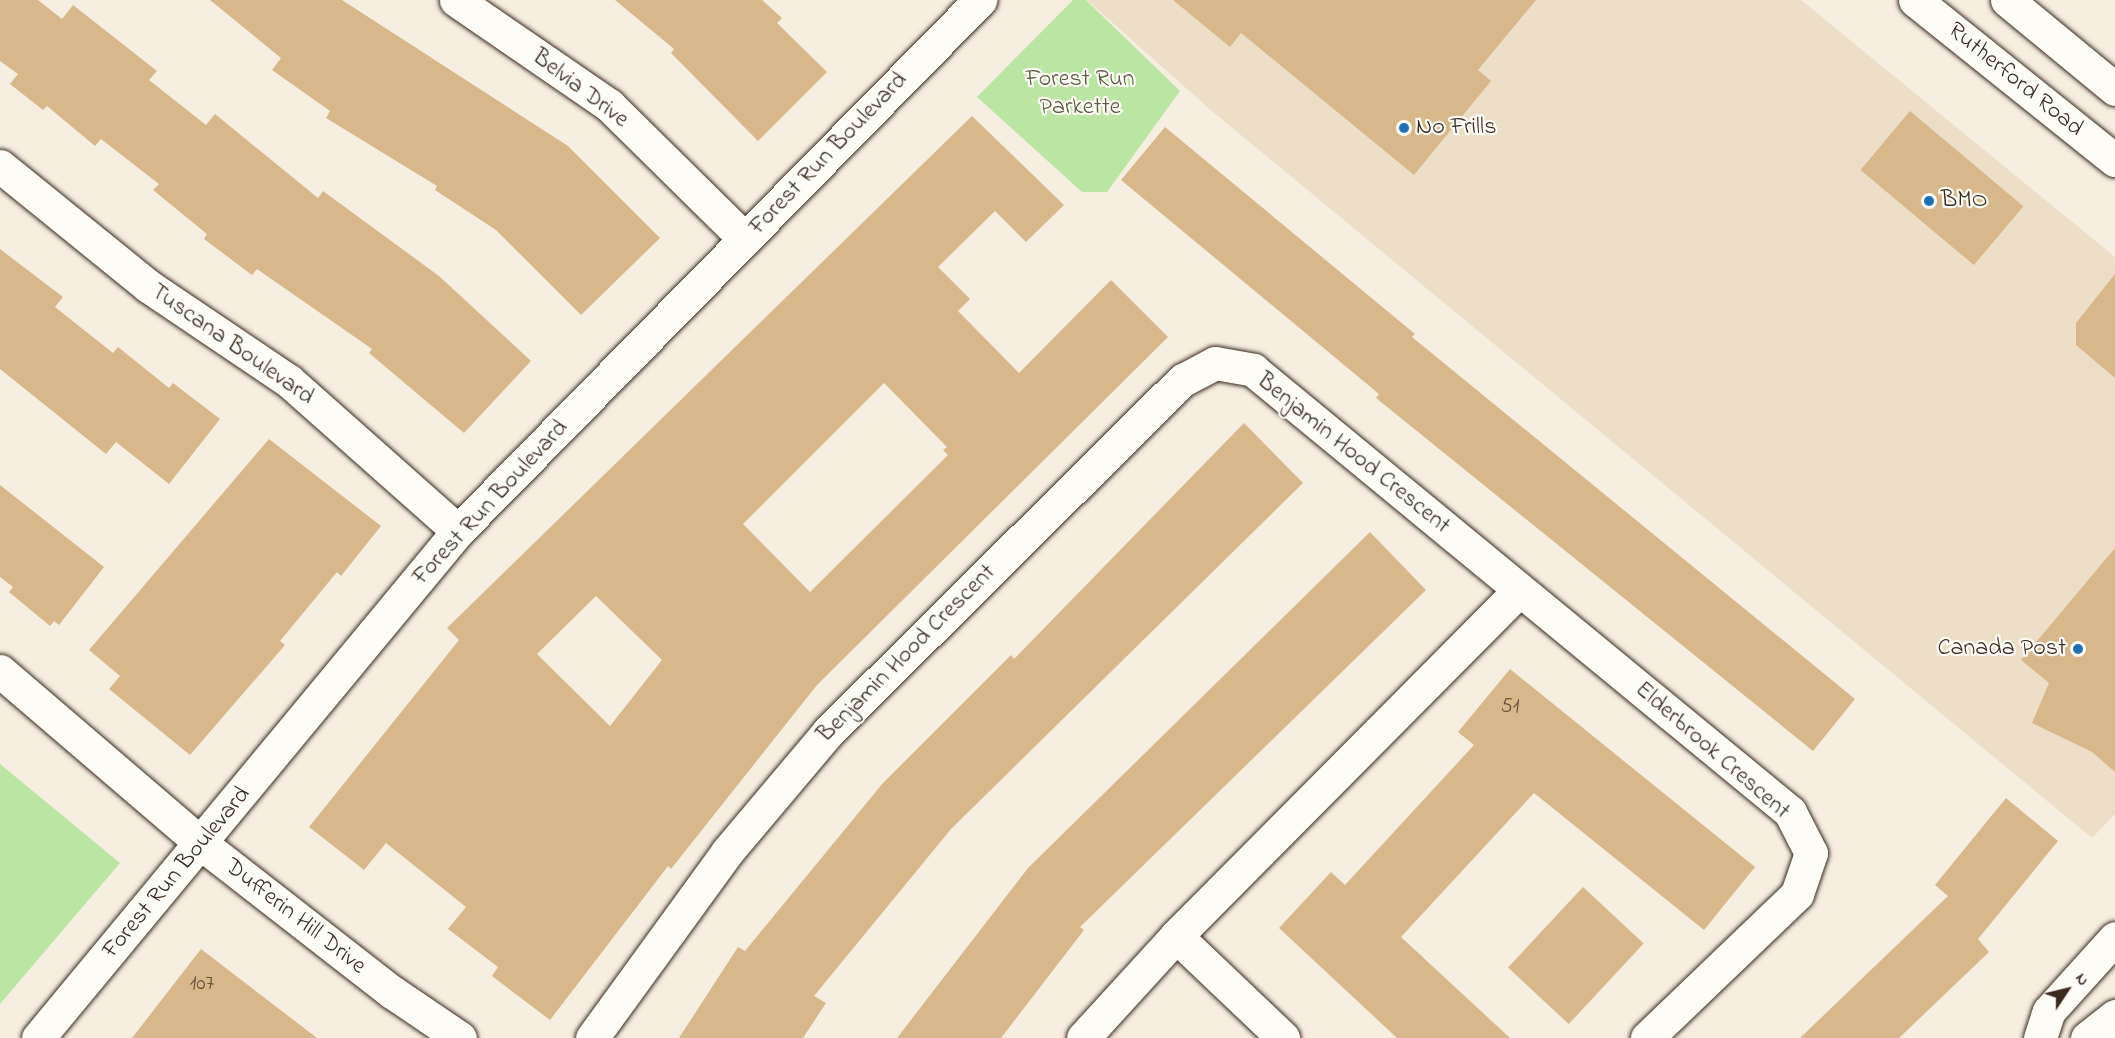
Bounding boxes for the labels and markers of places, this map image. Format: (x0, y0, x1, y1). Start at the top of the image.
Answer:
place label: No Frills (1416, 114, 1496, 142)
marker: No Frills (1397, 121, 1411, 135)
place label: BMO (1941, 187, 1987, 215)
marker: BMO (1922, 194, 1936, 208)
place label: Canada Post (1937, 635, 2066, 663)
marker: Canada Post (2071, 642, 2085, 656)

